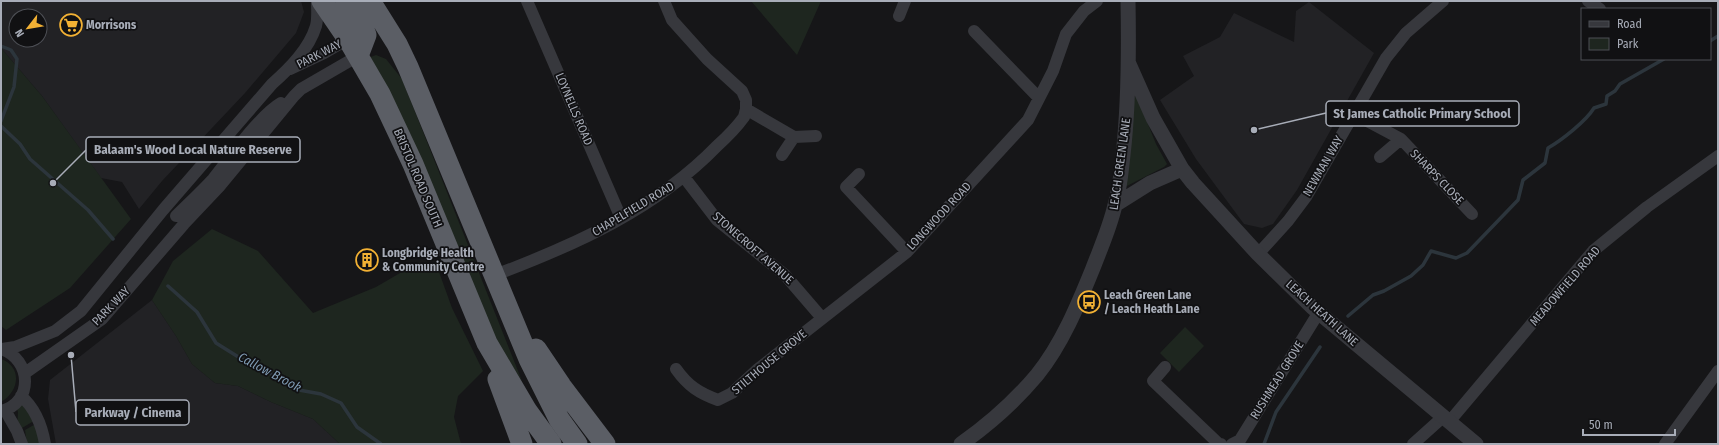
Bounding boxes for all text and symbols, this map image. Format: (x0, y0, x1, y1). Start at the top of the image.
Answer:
north arrow (8, 8, 48, 48)
legend (1581, 8, 1711, 60)
supermarket icon: Morrisons (58, 12, 84, 38)
text: Road (1617, 17, 1642, 31)
place label: Morrisons (86, 18, 137, 32)
text: N (13, 27, 27, 39)
street label: PARK WAY (294, 37, 344, 71)
text: Park (1617, 37, 1639, 51)
street label: LOYNELLS ROAD (552, 71, 596, 147)
callout: St James Catholic Primary School (1326, 101, 1519, 126)
text: St James Catholic Primary School (1333, 106, 1511, 121)
street label: LEACH GREEN LANE (1107, 117, 1133, 211)
street label: BRISTOL ROAD SOUTH (391, 126, 445, 230)
street label: NEWMAN WAY (1300, 133, 1346, 199)
callout: Balaam's Wood Local Nature Reserve (86, 137, 300, 162)
text: Balaam's Wood Local Nature Reserve (94, 142, 292, 157)
street label: SHARPS CLOSE (1407, 147, 1467, 208)
street label: CHAPELFIELD ROAD (589, 179, 677, 239)
street label: LONGWOOD ROAD (904, 179, 974, 253)
street label: STONECROFT AVENUE (710, 209, 797, 287)
street label: MEADOWFIELD ROAD (1527, 244, 1603, 328)
place label: Longbridge Health & Community Centre (382, 246, 484, 274)
building icon: Longbridge Health & Community Centre (354, 247, 380, 273)
street label: LEACH HEATH LANE (1283, 277, 1361, 349)
street label: PARK WAY (89, 284, 133, 328)
place label: Leach Green Lane / Leach Heath Lane (1104, 288, 1199, 316)
bus stop icon: Leach Green Lane / Leach Heath Lane (1076, 289, 1102, 315)
street label: STILTHOUSE GROVE (729, 327, 809, 397)
street label: RUSHMEAD GROVE (1247, 338, 1307, 422)
water label: Callow Brook (236, 349, 305, 395)
callout: Parkway / Cinema (76, 400, 189, 425)
text: Parkway / Cinema (85, 405, 182, 420)
scale bar (1583, 411, 1675, 437)
text: 50 m (1589, 418, 1613, 432)

